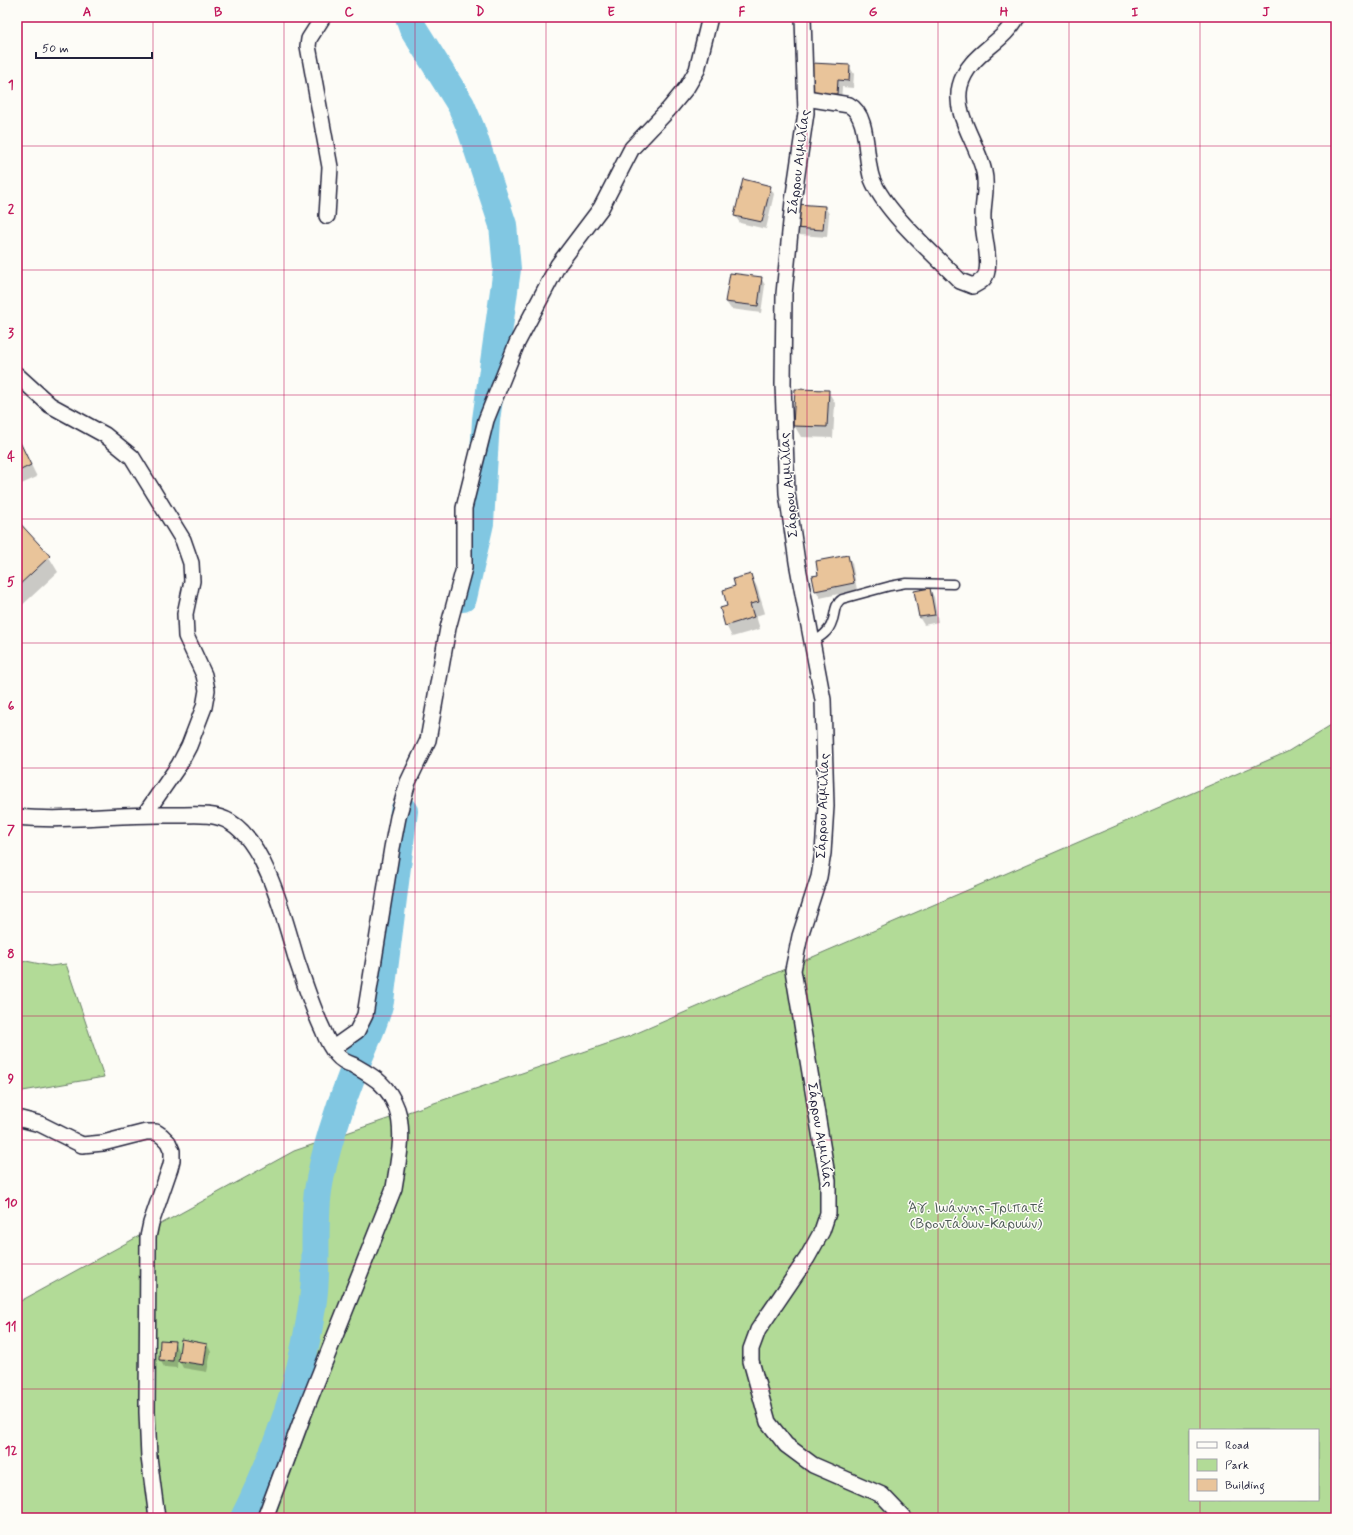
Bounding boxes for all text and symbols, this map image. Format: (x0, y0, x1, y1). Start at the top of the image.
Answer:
text: A (83, 4, 91, 21)
text: B (214, 4, 223, 21)
text: C (344, 4, 354, 21)
text: D (476, 4, 485, 21)
text: E (607, 4, 615, 21)
text: F (739, 4, 746, 21)
text: G (869, 4, 878, 21)
text: H (1000, 4, 1009, 21)
text: I (1132, 4, 1139, 21)
text: J (1262, 4, 1270, 21)
scale bar (36, 34, 152, 60)
text: 50 m (42, 41, 69, 57)
text: 1 (8, 77, 14, 94)
street label: Σάρρου Αιμιλίας (784, 109, 814, 215)
text: 2 (8, 201, 15, 218)
text: 3 (8, 325, 14, 342)
street label: Σάρρου Αιμιλίας (775, 432, 803, 538)
text: 4 (7, 449, 15, 466)
text: 5 (7, 574, 15, 591)
text: 6 (8, 698, 15, 715)
street label: Σάρρου Αιμιλίας (812, 753, 834, 859)
text: 7 (7, 822, 15, 839)
text: 8 (7, 946, 15, 963)
text: 9 (8, 1071, 15, 1088)
street label: Σάρρου Αιμιλίας (803, 1082, 837, 1188)
text: 10 (4, 1195, 18, 1212)
park label: Άγ. Ιωάννης-Τριπατέ (Βροντάδων-Καρυών) (908, 1198, 1044, 1233)
text: 11 (5, 1319, 17, 1336)
legend (1189, 1429, 1319, 1501)
text: Road (1225, 1438, 1249, 1454)
text: 12 (5, 1443, 17, 1460)
text: Park (1225, 1458, 1249, 1474)
text: Building (1225, 1478, 1265, 1495)

